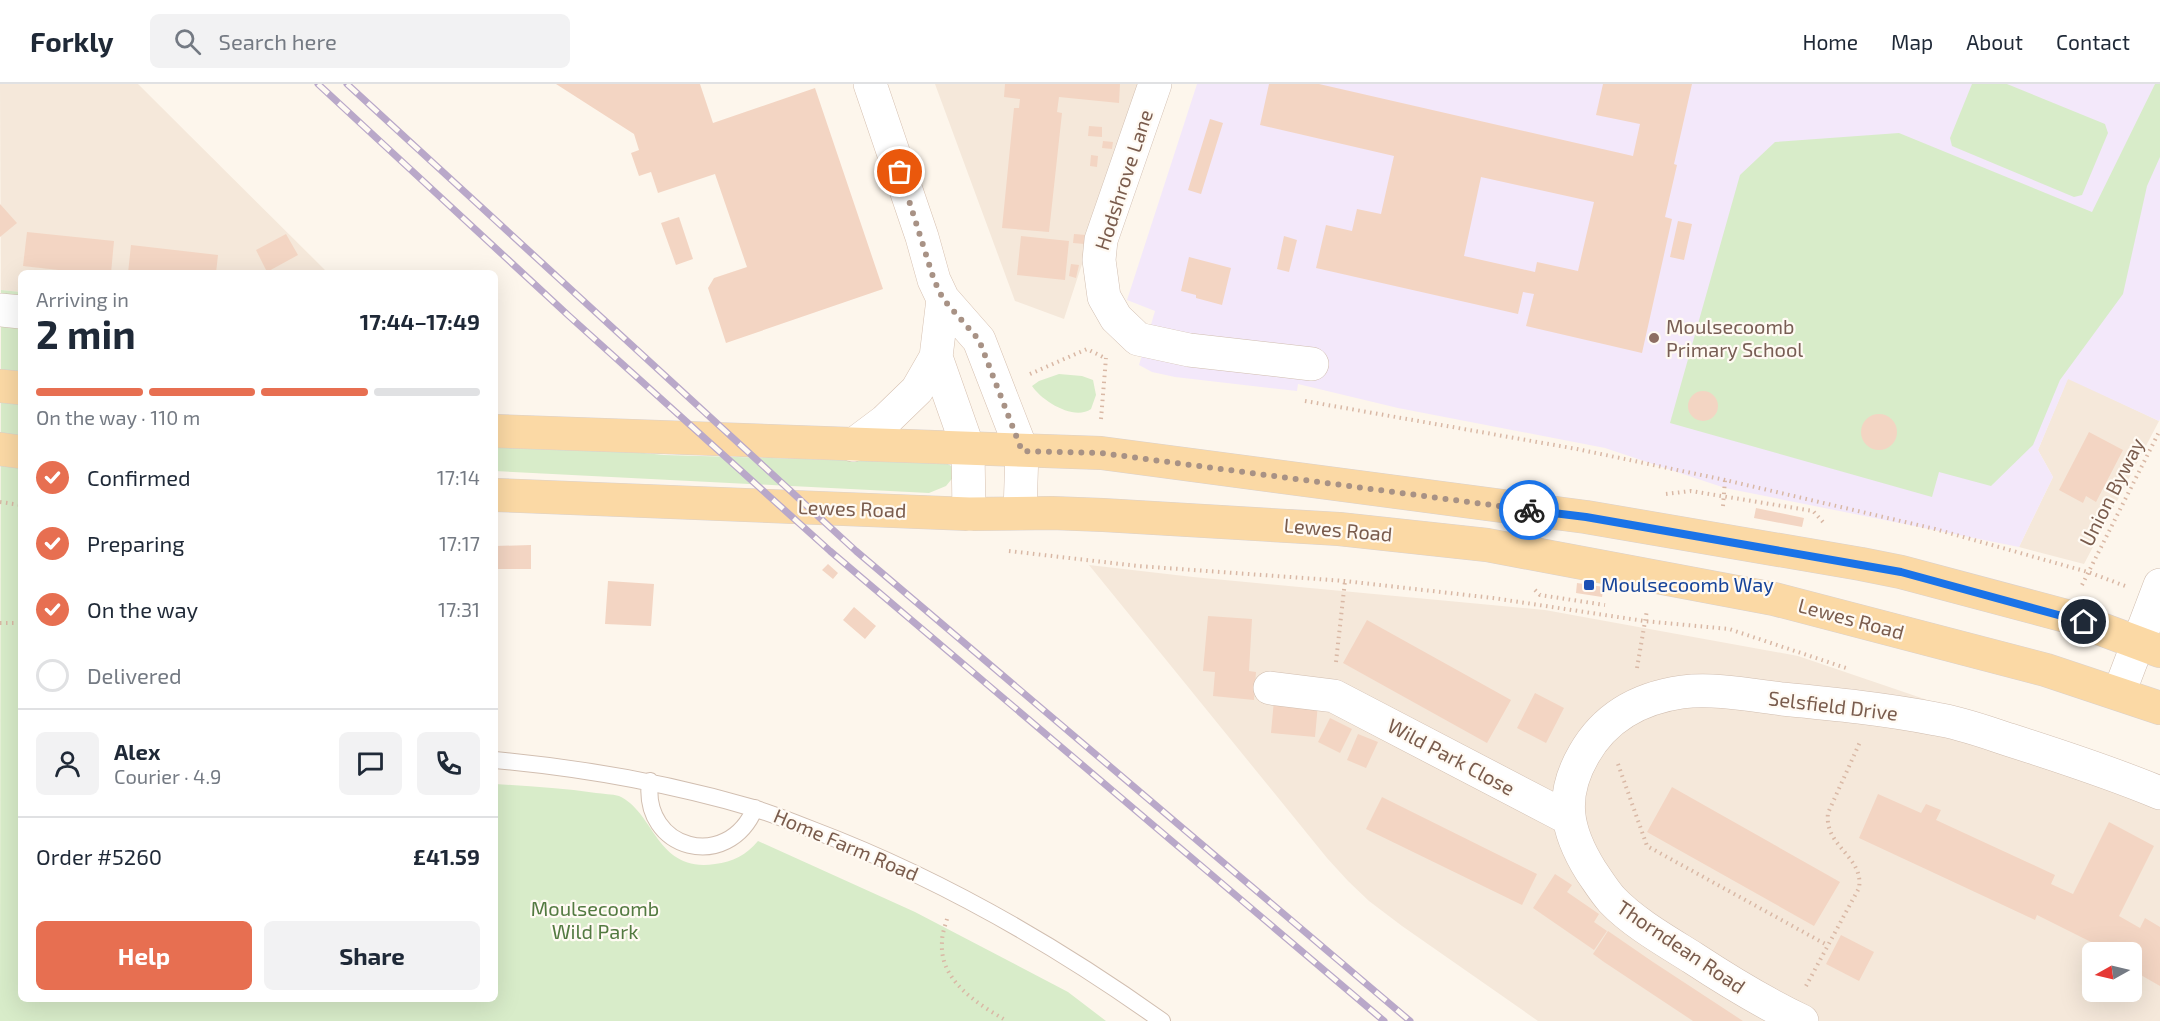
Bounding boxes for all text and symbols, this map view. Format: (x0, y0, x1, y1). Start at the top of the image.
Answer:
search box (150, 14, 570, 68)
text: Forkly (30, 24, 114, 58)
icon: search (171, 25, 204, 58)
text: Search here (219, 28, 337, 54)
text: Home (1802, 29, 1858, 54)
text: Map (1891, 29, 1933, 54)
text: About (1966, 29, 2023, 54)
text: Contact (2056, 29, 2130, 54)
street label: Hodshrove Lane (1089, 106, 1157, 253)
pin (874, 146, 925, 197)
icon: bag (883, 155, 916, 188)
text: Arriving in (36, 287, 129, 311)
text: 17:44–17:49 (360, 308, 480, 334)
text: 2 min (36, 310, 136, 357)
place label: Moulsecoomb Primary School (1666, 314, 1803, 361)
marker: Moulsecoomb Primary School (1647, 331, 1661, 345)
text: On the way · 110 m (36, 405, 200, 429)
street label: Union Byway (2074, 433, 2149, 550)
icon: check (36, 461, 69, 494)
text: Confirmed (87, 464, 191, 490)
text: 17:14 (437, 465, 480, 489)
courier (1499, 480, 1559, 540)
street label: Lewes Road (797, 494, 907, 522)
icon: bike (1513, 494, 1546, 527)
street label: Lewes Road (1283, 512, 1393, 546)
icon: check (36, 527, 69, 560)
text: Preparing (87, 530, 185, 556)
text: 17:17 (439, 531, 480, 555)
place label: Moulsecoomb Way (1601, 572, 1774, 596)
marker: Moulsecoomb Way (1582, 578, 1596, 592)
street label: Lewes Road (1796, 592, 1907, 644)
icon: check (36, 593, 69, 626)
text: On the way (87, 596, 198, 622)
pin (2058, 596, 2109, 647)
text: 17:31 (438, 597, 480, 621)
icon: home (2067, 605, 2100, 638)
text: Delivered (87, 662, 182, 688)
street label: Selsfield Drive (1767, 685, 1899, 725)
street label: Wild Park Close (1384, 713, 1519, 800)
button: person (36, 732, 99, 795)
button: chat (339, 732, 402, 795)
button: phone (417, 732, 480, 795)
text: Alex (114, 738, 160, 764)
text: Courier · 4.9 (114, 764, 221, 788)
street label: Home Farm Road (770, 803, 922, 885)
text: Order #5260 (36, 843, 162, 869)
text: £41.59 (413, 843, 480, 869)
street label: Thorndean Road (1613, 894, 1750, 998)
park label: Moulsecoomb Wild Park (531, 896, 659, 943)
button: Help (36, 921, 252, 990)
button: Share (264, 921, 480, 990)
north arrow (2082, 942, 2142, 1002)
map controls (2082, 942, 2142, 1002)

